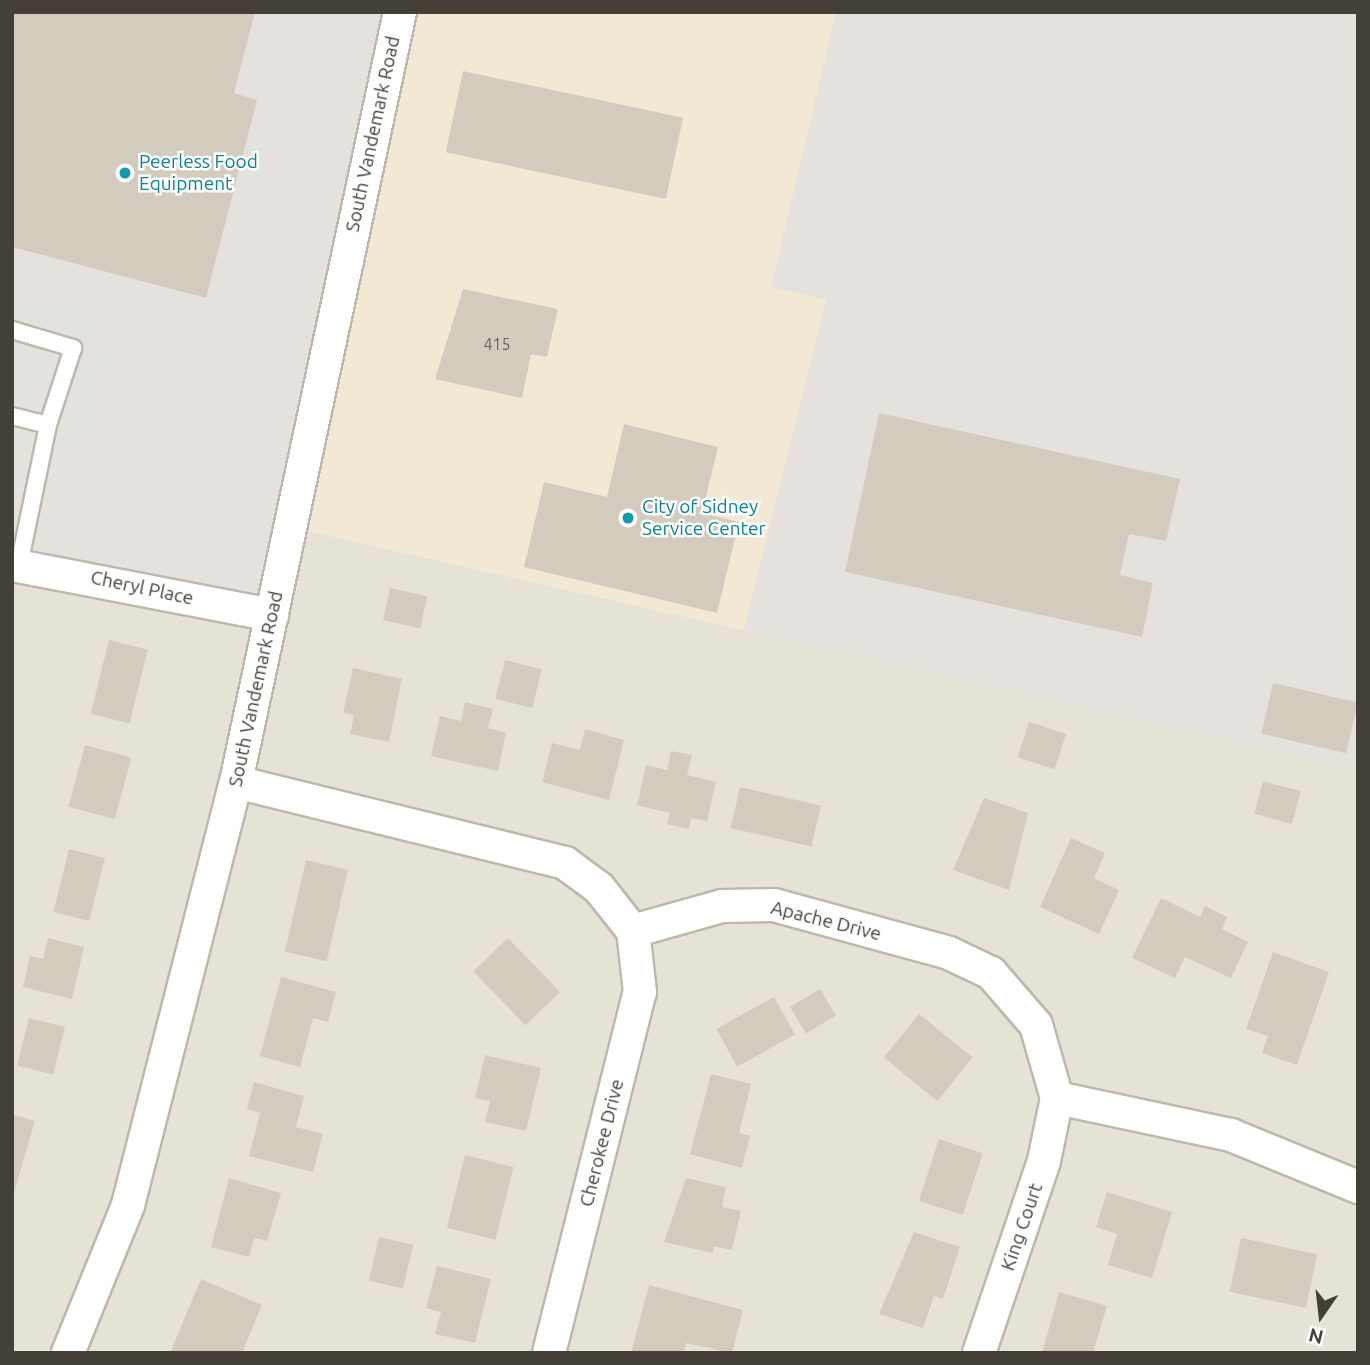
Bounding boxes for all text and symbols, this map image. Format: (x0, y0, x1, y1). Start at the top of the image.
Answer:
street label: South Vandemark Road (341, 34, 405, 234)
place label: Peerless Food Equipment (139, 151, 258, 195)
marker: Peerless Food Equipment (117, 165, 133, 181)
house number: 415 (483, 334, 511, 354)
place label: City of Sidney Service Center (642, 496, 766, 540)
marker: City of Sidney Service Center (620, 510, 636, 526)
street label: Cheryl Place (89, 566, 195, 610)
street label: South Vandemark Road (224, 589, 288, 789)
street label: Apache Drive (769, 896, 883, 946)
street label: Cherokee Drive (575, 1077, 629, 1209)
street label: King Court (996, 1180, 1048, 1274)
north arrow (1286, 1281, 1356, 1351)
text: N (1306, 1324, 1325, 1349)

